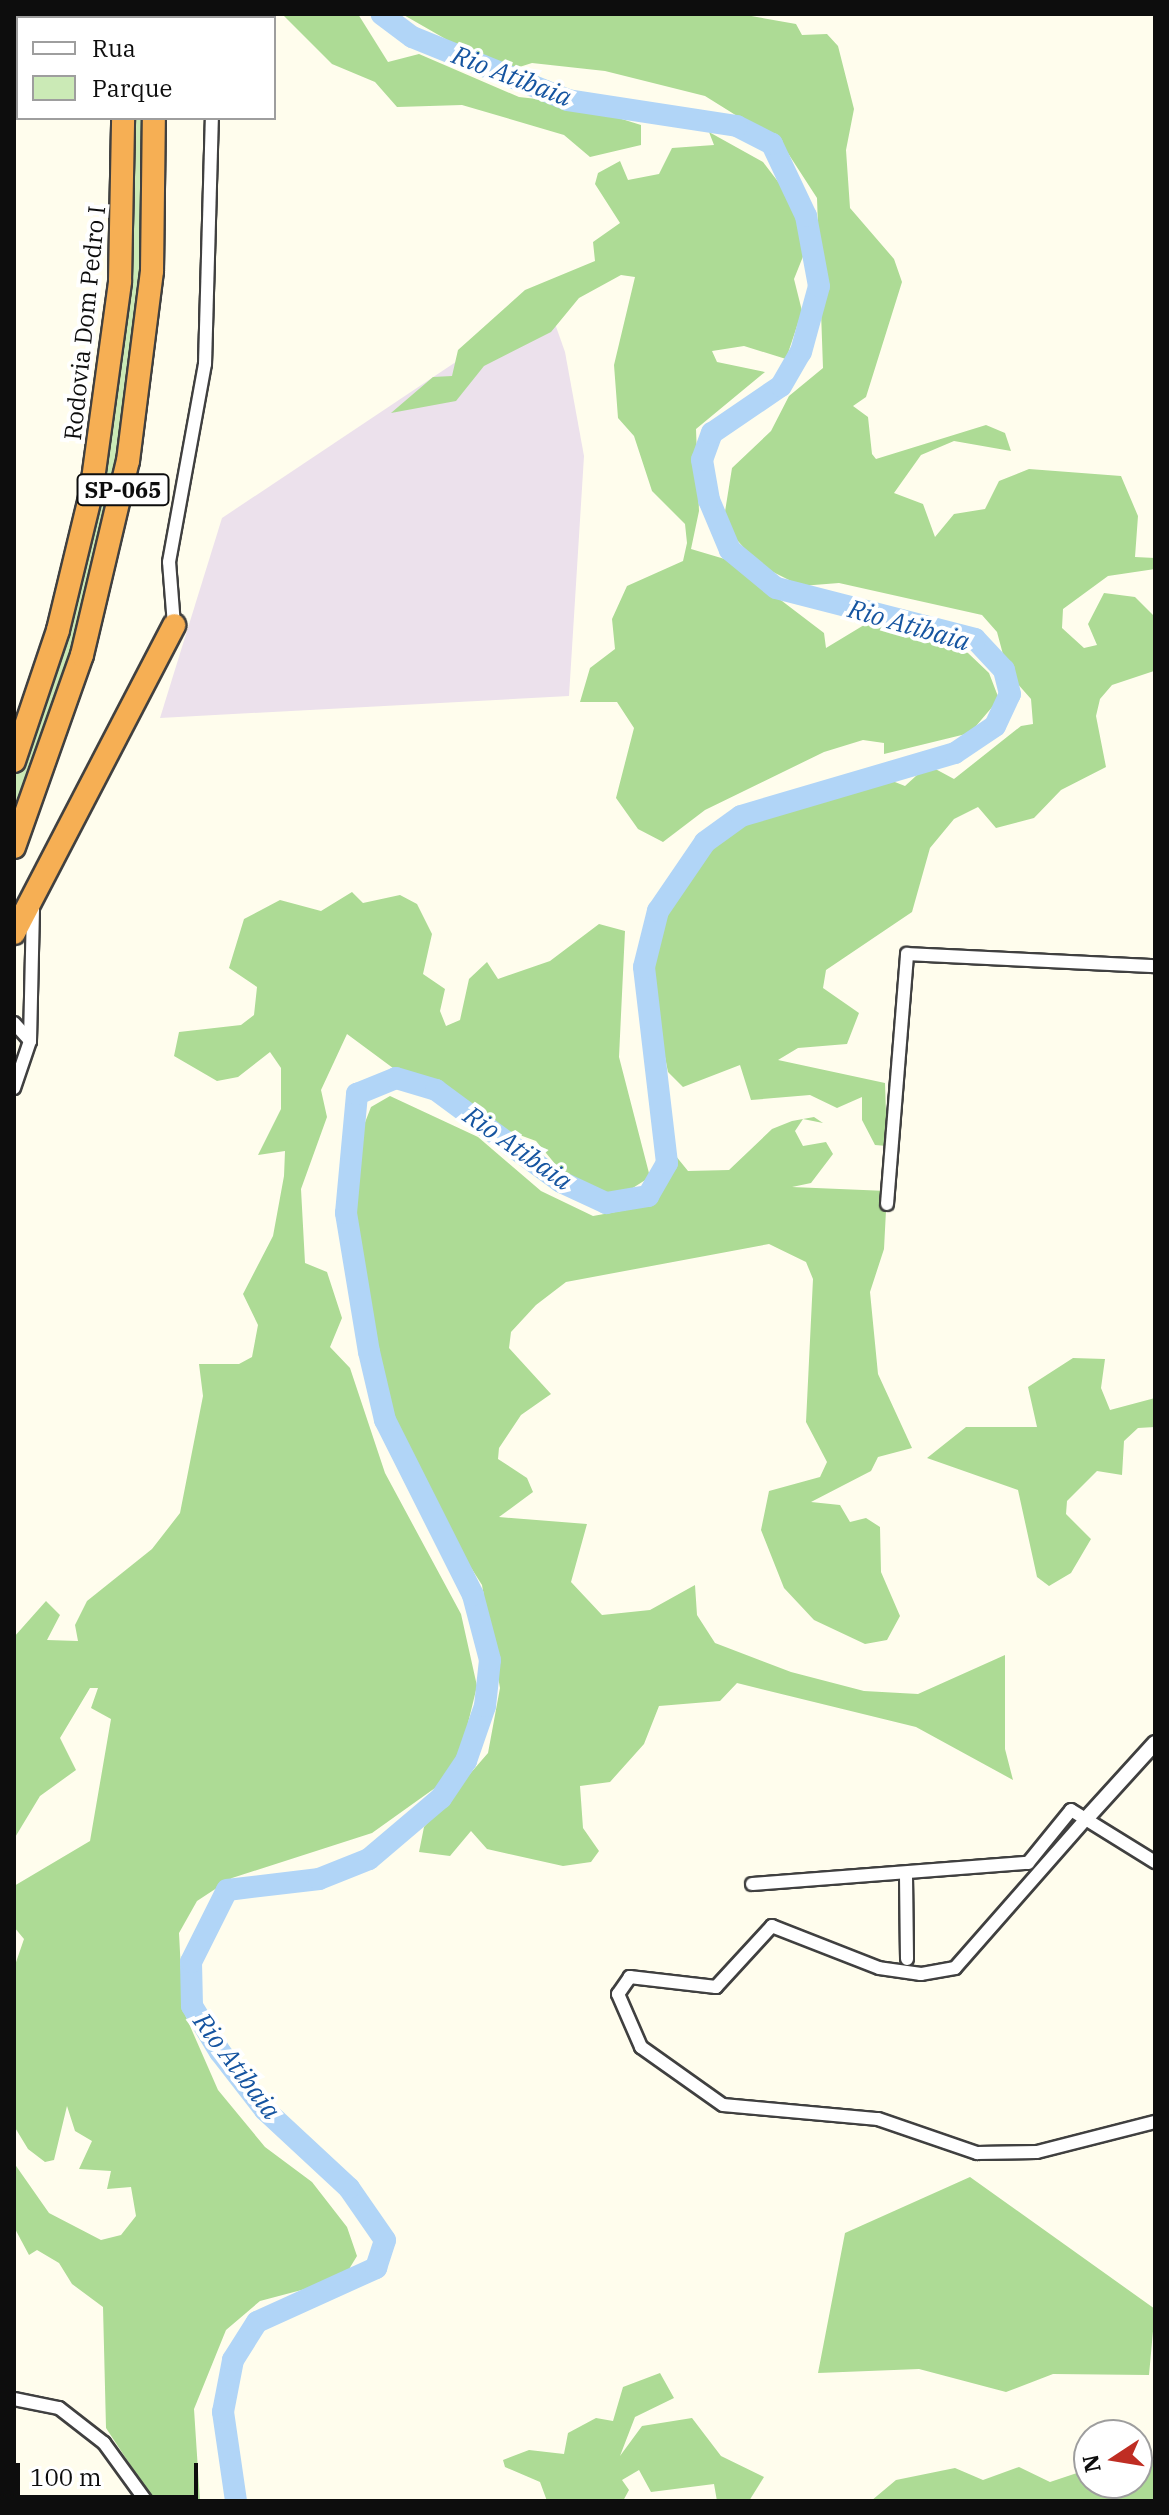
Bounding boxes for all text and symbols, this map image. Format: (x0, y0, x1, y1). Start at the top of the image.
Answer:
legend (16, 16, 276, 120)
text: Rua (92, 32, 136, 64)
water label: Rio Atibaia (448, 39, 576, 113)
text: Parque (92, 72, 172, 104)
street label: Rodovia Dom Pedro I (58, 204, 112, 442)
road number: SP-065 (75, 472, 171, 508)
water label: Rio Atibaia (845, 593, 973, 657)
water label: Rio Atibaia (458, 1099, 578, 1197)
water label: Rio Atibaia (187, 2007, 287, 2125)
north arrow (1073, 2419, 1153, 2499)
scale bar (20, 2447, 202, 2497)
text: N (1075, 2452, 1107, 2475)
text: 100 m (30, 2461, 102, 2493)

